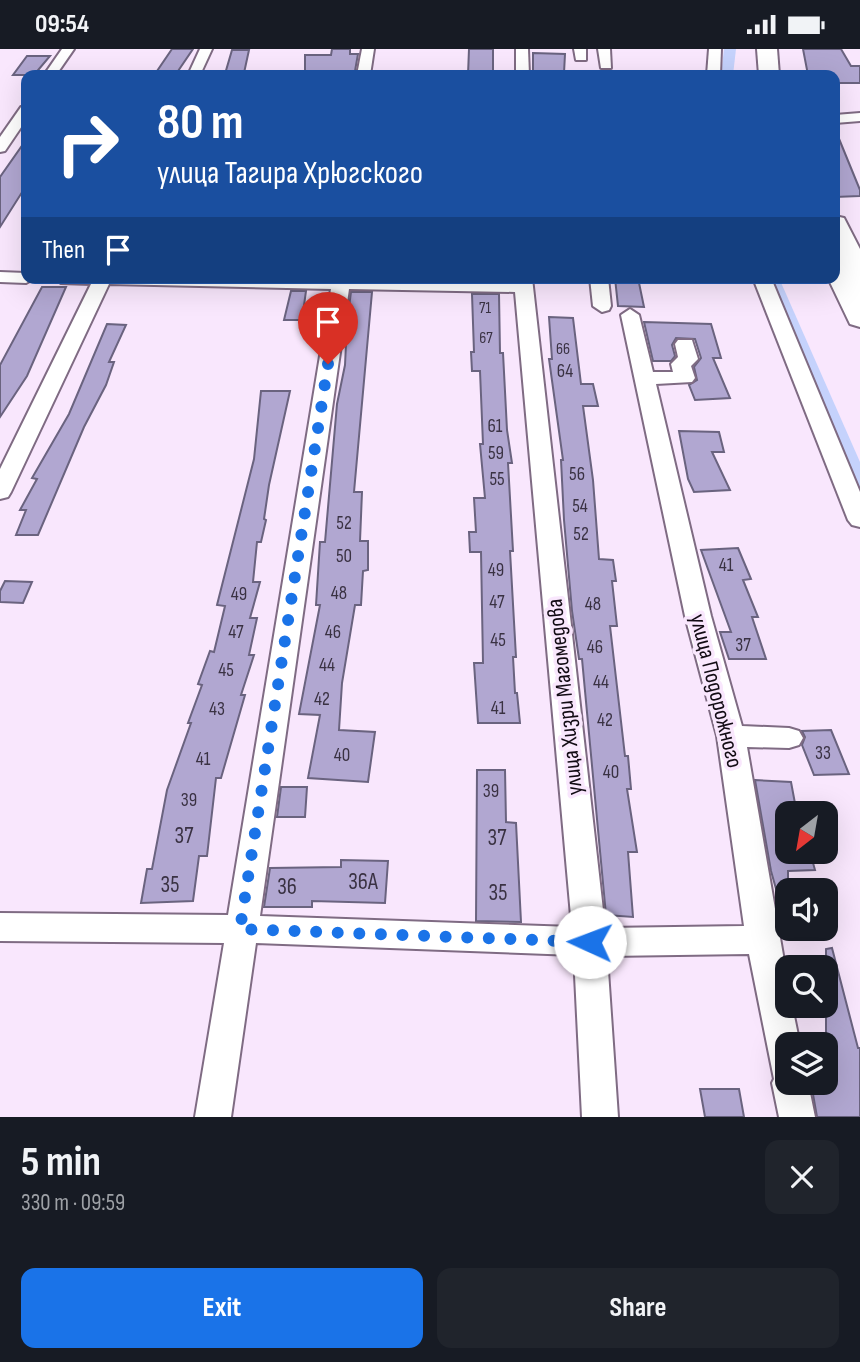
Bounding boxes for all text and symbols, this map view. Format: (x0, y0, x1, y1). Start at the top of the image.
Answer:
text: 09:54 (35, 9, 89, 40)
text: 80 m (157, 94, 244, 153)
icon: right (42, 98, 133, 189)
text: улица Тагира Хрюгского (157, 154, 423, 193)
icon: arrive (99, 231, 137, 269)
text: Then (42, 235, 85, 266)
pin (298, 292, 358, 364)
house number: 71 (479, 299, 491, 318)
icon: arrive (309, 303, 347, 341)
house number: 67 (479, 329, 493, 348)
house number: 66 (556, 340, 570, 359)
house number: 64 (557, 360, 573, 383)
house number: 61 (488, 415, 503, 438)
house number: 59 (488, 442, 504, 465)
house number: 56 (569, 463, 585, 486)
house number: 55 (489, 468, 505, 491)
house number: 54 (572, 495, 588, 518)
house number: 52 (336, 512, 352, 535)
house number: 52 (573, 523, 589, 546)
house number: 50 (336, 545, 352, 568)
house number: 41 (719, 554, 734, 577)
house number: 49 (488, 559, 504, 582)
house number: 48 (331, 582, 347, 605)
house number: 49 (231, 583, 247, 606)
house number: 47 (489, 591, 505, 614)
house number: 48 (585, 593, 601, 616)
street label: улица Хизри Магомедова (541, 597, 589, 797)
street label: улица Подорожного (683, 611, 749, 771)
house number: 47 (228, 621, 244, 644)
house number: 46 (325, 621, 341, 644)
house number: 45 (490, 629, 506, 652)
house number: 37 (735, 634, 751, 657)
house number: 46 (587, 636, 603, 659)
house number: 44 (319, 654, 335, 677)
house number: 45 (218, 659, 234, 682)
house number: 44 (593, 671, 609, 694)
house number: 42 (314, 688, 330, 711)
house number: 41 (491, 697, 506, 720)
house number: 43 (209, 698, 225, 721)
house number: 42 (597, 709, 613, 732)
house number: 33 (815, 742, 831, 765)
house number: 40 (334, 744, 350, 767)
house number: 41 (196, 748, 211, 771)
house number: 40 (603, 761, 619, 784)
house number: 39 (483, 780, 499, 803)
house number: 39 (181, 789, 197, 812)
north arrow (775, 801, 838, 865)
map controls (775, 801, 838, 1095)
house number: 37 (175, 822, 193, 850)
house number: 37 (488, 824, 506, 852)
house number: 36А (348, 868, 378, 896)
house number: 35 (161, 871, 179, 899)
house number: 36 (277, 873, 297, 901)
button: sound (775, 878, 838, 941)
house number: 35 (489, 879, 507, 907)
position arrow (553, 905, 627, 979)
button: search (775, 955, 838, 1018)
button: layers (775, 1032, 838, 1095)
text: 5 min (21, 1137, 101, 1188)
button: close (765, 1140, 839, 1214)
text: 330 m · 09:59 (21, 1189, 125, 1217)
button: Exit (21, 1268, 423, 1348)
button: Share (437, 1268, 839, 1348)

